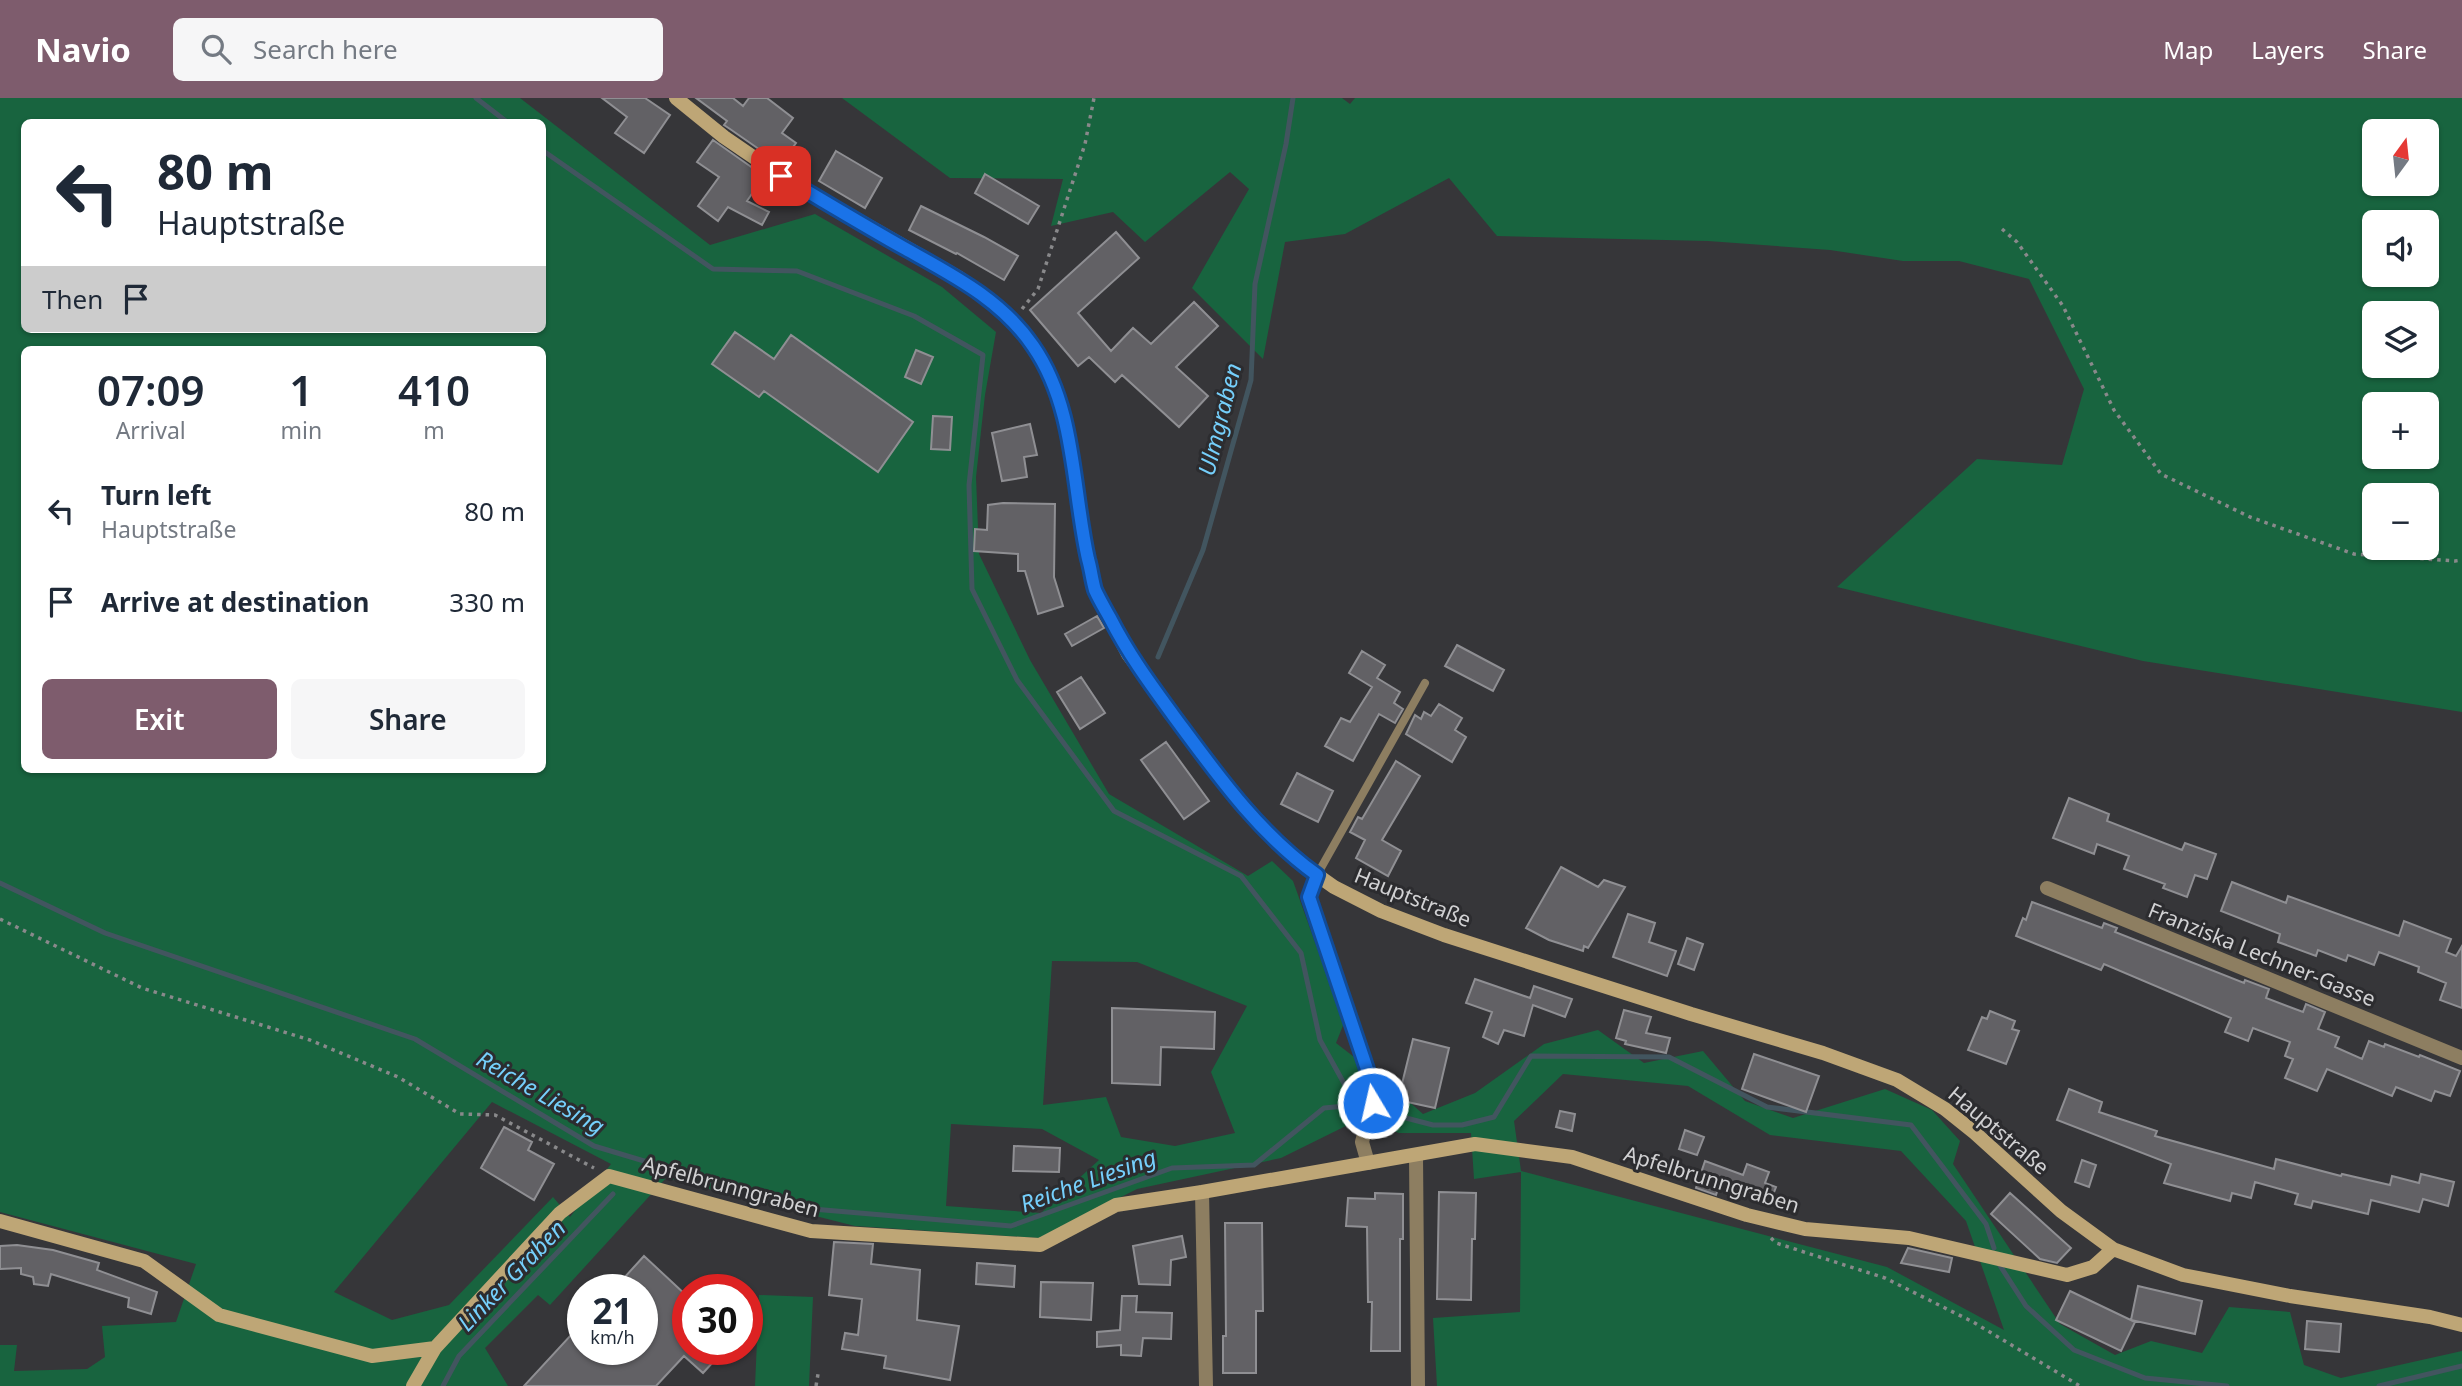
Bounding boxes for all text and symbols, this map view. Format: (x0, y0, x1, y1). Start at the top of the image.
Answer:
search box (173, 18, 663, 81)
text: Navio (35, 27, 131, 72)
icon: search (197, 30, 235, 68)
text: Search here (253, 31, 398, 67)
text: Map (2163, 33, 2213, 66)
text: Layers (2251, 33, 2325, 66)
text: Share (2363, 33, 2427, 66)
north arrow (2362, 119, 2440, 196)
map controls (2362, 119, 2439, 560)
text: 80 m (157, 138, 274, 204)
pin (751, 146, 811, 206)
icon: left (42, 147, 133, 238)
icon: arrive (762, 157, 800, 195)
text: Hauptstraße (157, 201, 345, 244)
button: sound (2362, 210, 2439, 287)
icon: arrive (117, 280, 155, 318)
text: Then (42, 281, 103, 317)
button: layers (2362, 301, 2439, 378)
water label: Ulmgraben (1190, 359, 1248, 479)
text: 07:09 (97, 361, 205, 418)
text: 1 (289, 361, 313, 418)
text: 410 (398, 361, 470, 418)
button: + (2362, 392, 2439, 469)
text: Arrival (116, 414, 186, 446)
text: min (280, 414, 322, 446)
text: m (423, 414, 445, 446)
text: Turn left (101, 477, 212, 513)
button: − (2362, 483, 2439, 560)
icon: left (42, 492, 80, 530)
text: 80 m (464, 493, 525, 529)
text: Hauptstraße (101, 513, 236, 545)
icon: arrive (42, 583, 80, 621)
text: Arrive at destination (101, 584, 370, 620)
text: 330 m (449, 584, 525, 620)
button: Exit (42, 679, 277, 759)
button: Share (291, 679, 525, 759)
street label: Hauptstraße (1350, 861, 1476, 933)
street label: Franziska Lechner-Gasse (2144, 896, 2380, 1012)
water label: Reiche Liesing (471, 1042, 611, 1142)
position arrow (1336, 1066, 1410, 1140)
street label: Hauptstraße (1943, 1080, 2055, 1180)
street label: Apfelbrunngraben (1621, 1139, 1803, 1219)
water label: Reiche Liesing (1015, 1141, 1161, 1219)
street label: Apfelbrunngraben (639, 1149, 823, 1223)
water label: Linker Graben (450, 1212, 572, 1338)
speed limit sign: 30 (672, 1274, 763, 1365)
text: 21 (592, 1287, 633, 1334)
text: km/h (590, 1325, 635, 1349)

